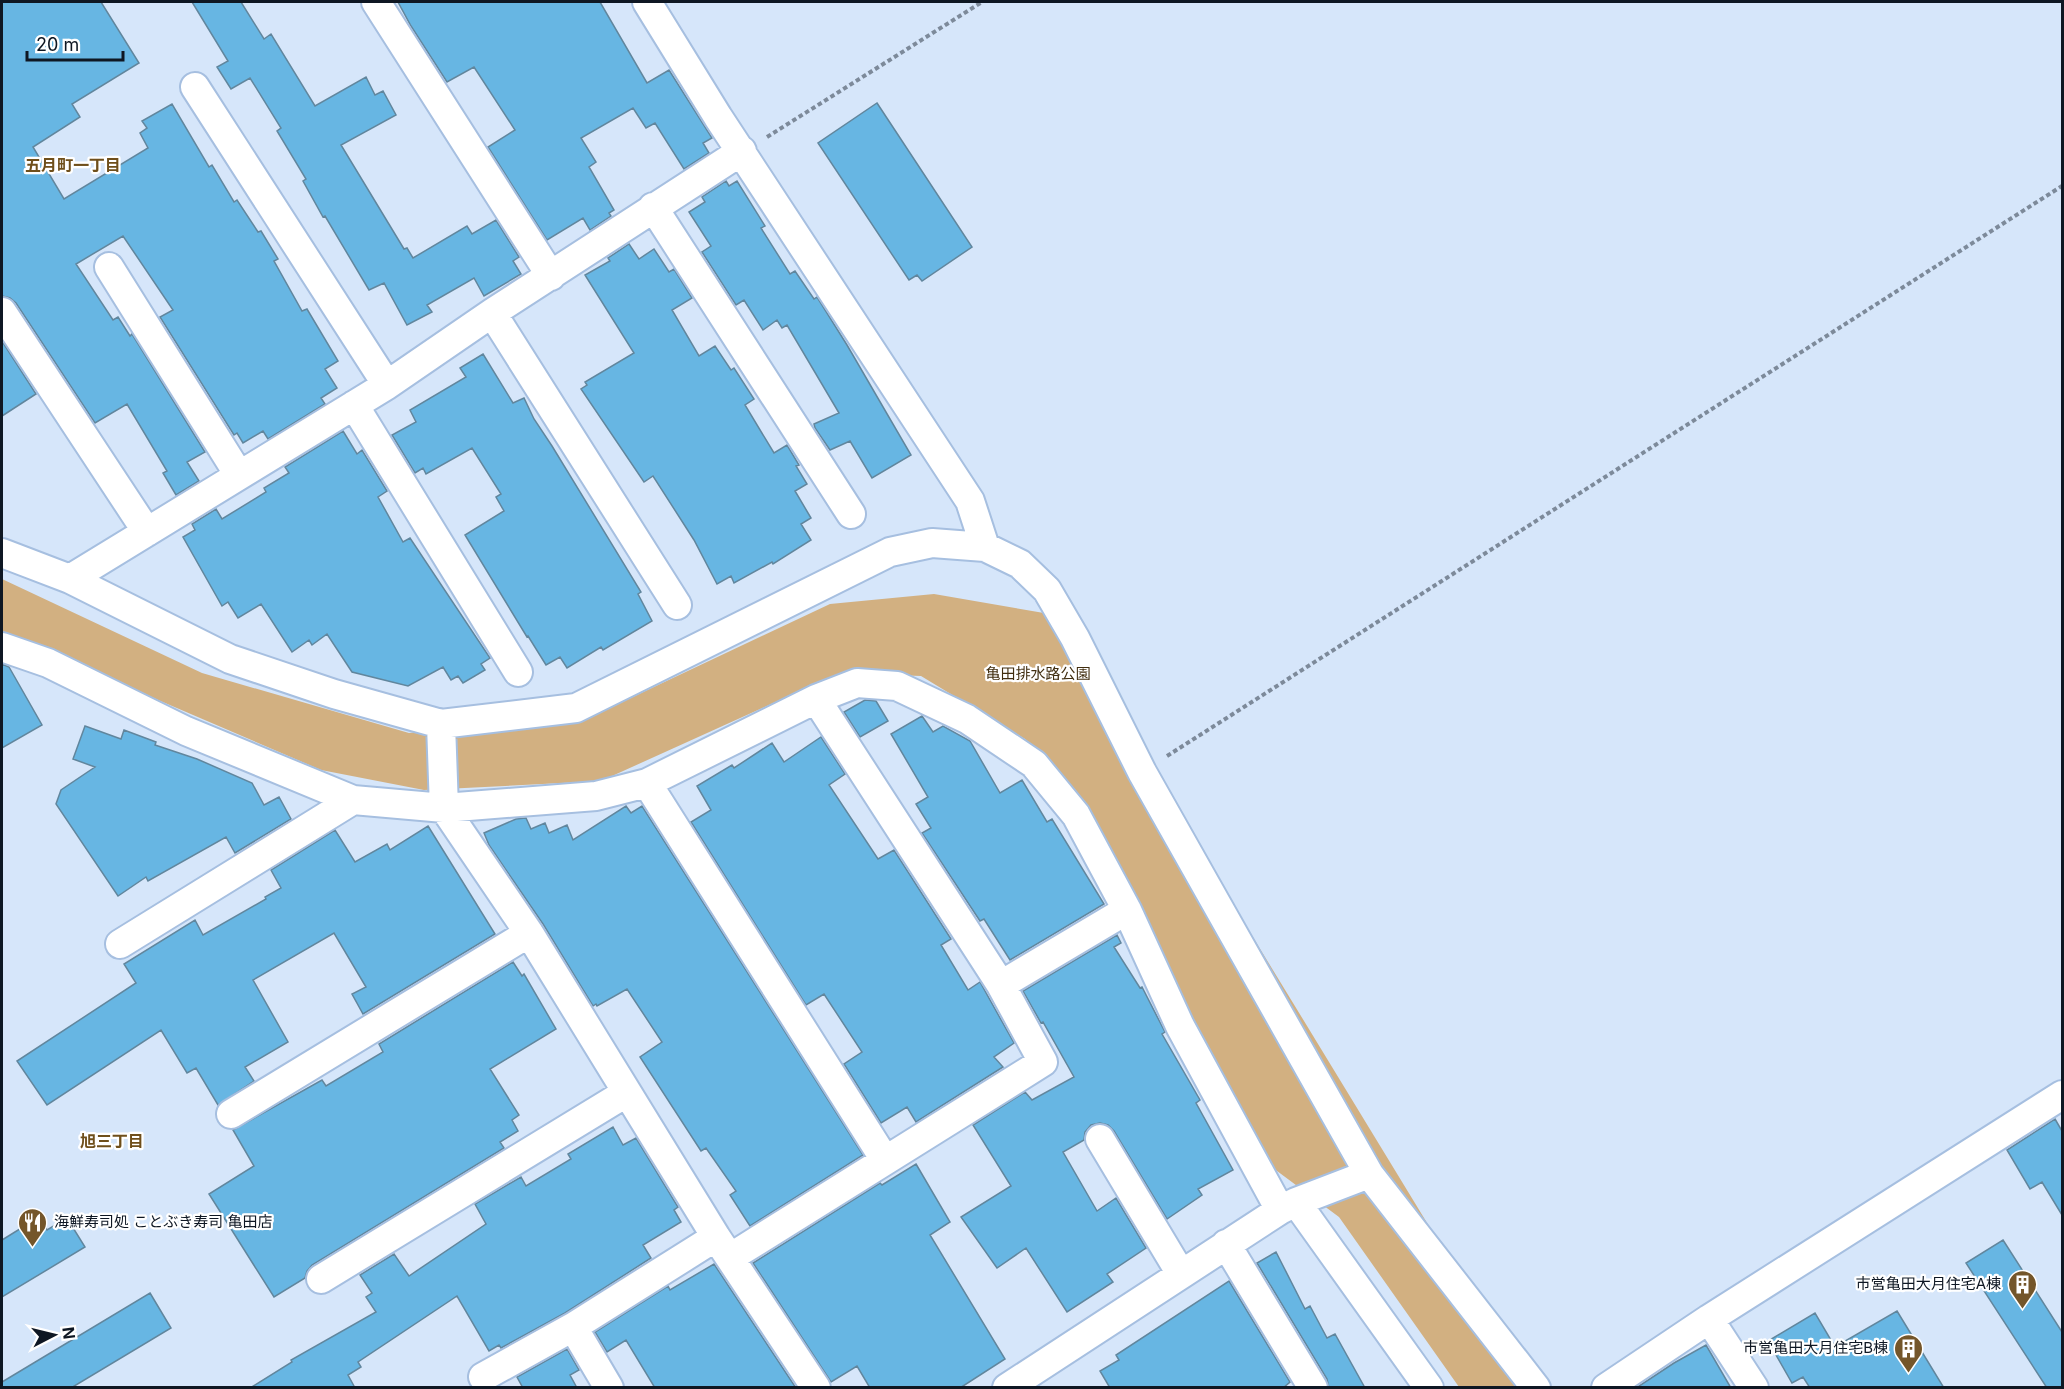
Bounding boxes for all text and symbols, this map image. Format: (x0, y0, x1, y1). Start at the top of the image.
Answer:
scale bar (27, 24, 123, 62)
text: 20 m (36, 34, 79, 55)
district label: 五月町一丁目 (25, 155, 121, 175)
park label: 亀田排水路公園 (985, 664, 1091, 683)
district label: 旭三丁目 (80, 1131, 144, 1151)
restaurant icon: 海鮮寿司処 ことぶき寿司 亀田店 (17, 1206, 49, 1248)
place label: 海鮮寿司処 ことぶき寿司 亀田店 (54, 1212, 272, 1231)
building icon: 市営亀田大月住宅A棟 (2006, 1268, 2038, 1310)
place label: 市営亀田大月住宅A棟 (1856, 1274, 2001, 1293)
north arrow (24, 1305, 84, 1365)
text: N (58, 1326, 80, 1340)
building icon: 市営亀田大月住宅B棟 (1893, 1332, 1925, 1374)
place label: 市営亀田大月住宅B棟 (1743, 1338, 1888, 1357)

